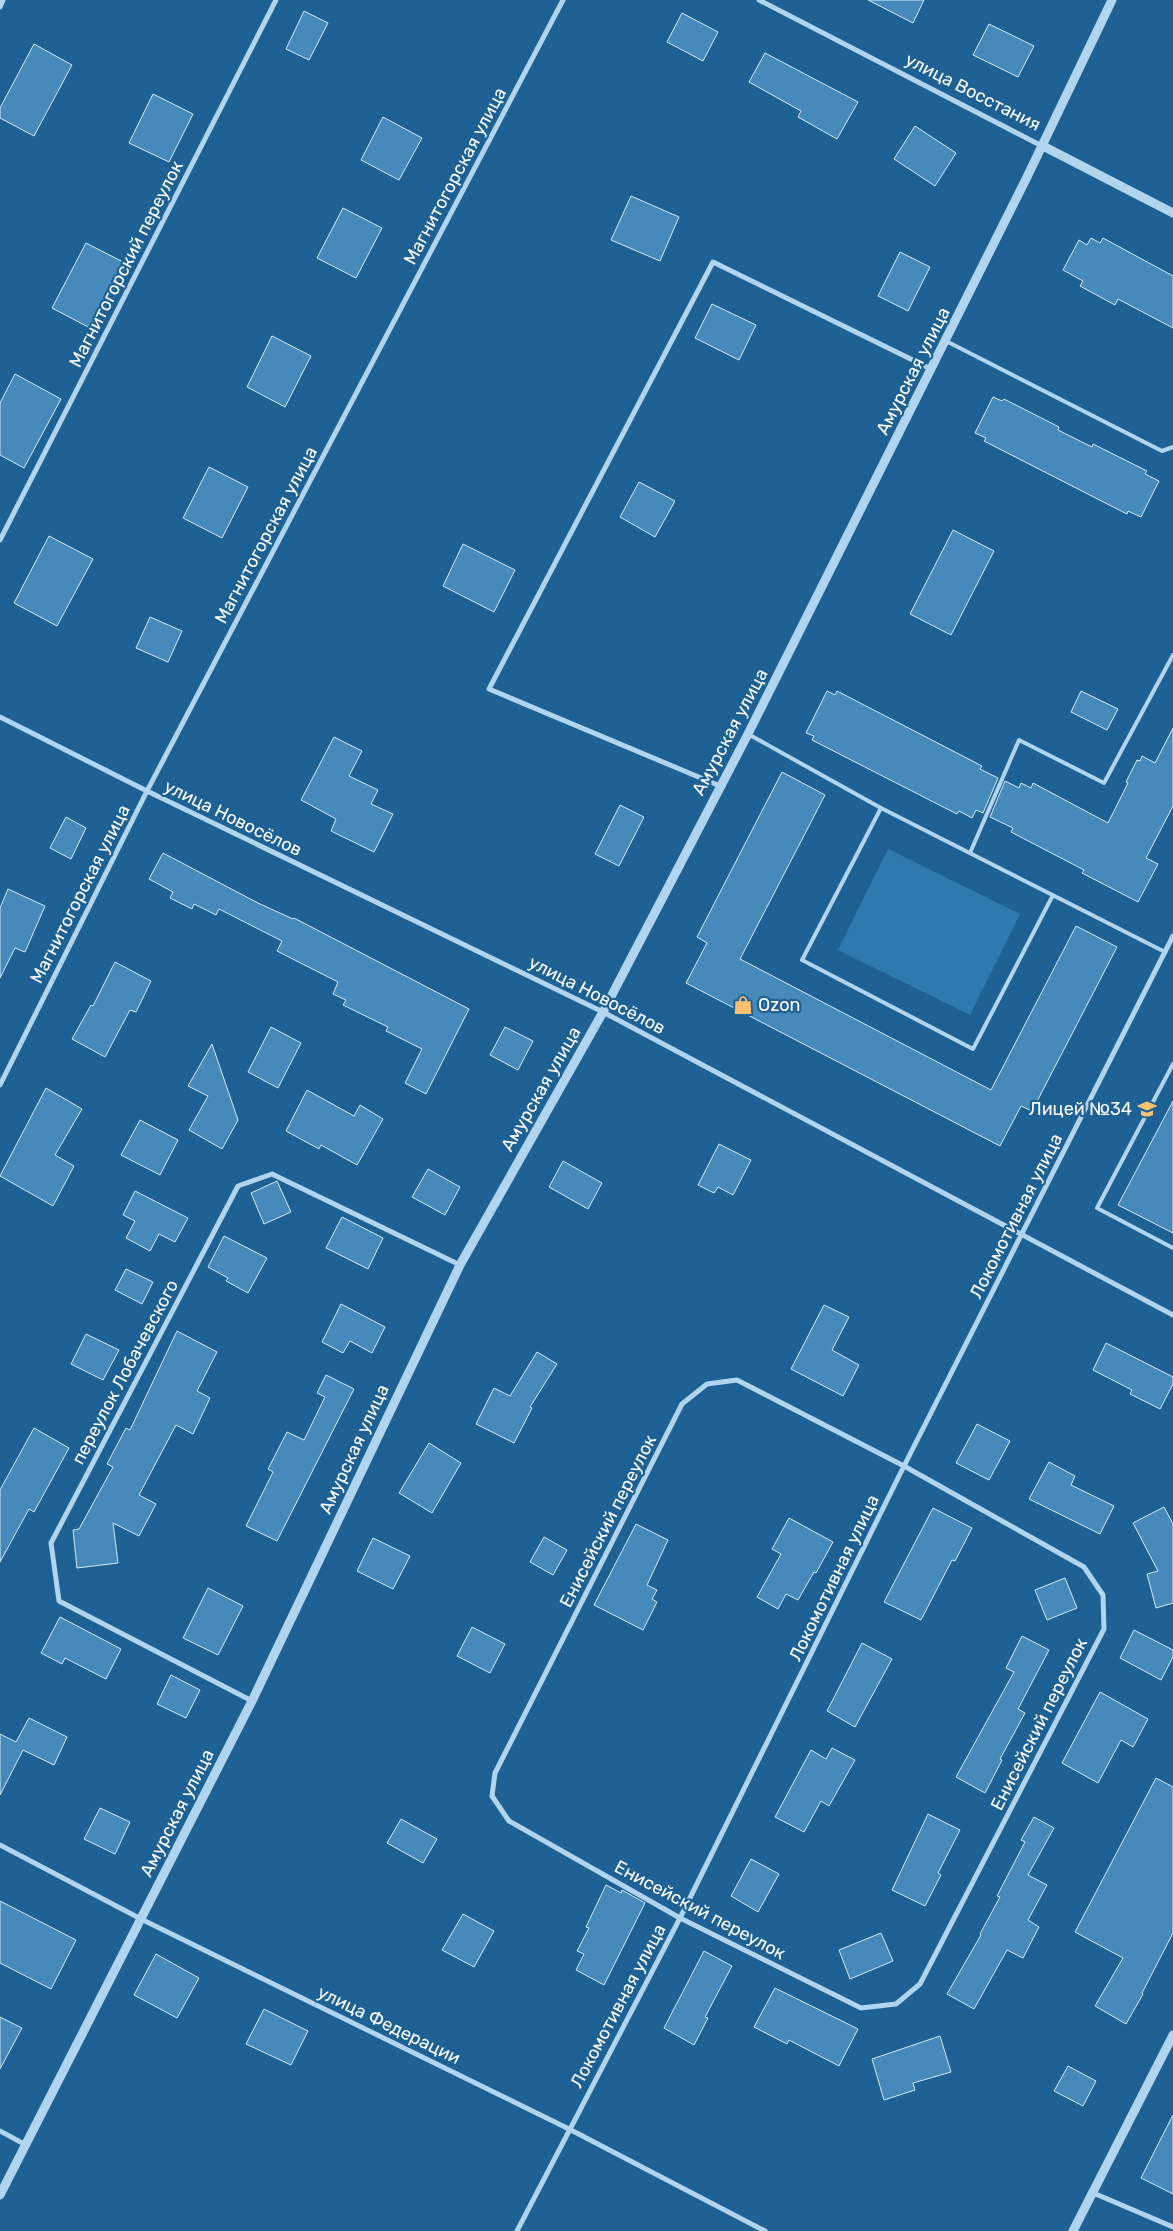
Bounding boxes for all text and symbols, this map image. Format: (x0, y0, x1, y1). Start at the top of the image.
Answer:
street label: улица Восстания (901, 48, 1045, 136)
street label: Магнитогорская улица (399, 84, 511, 268)
street label: Магнитогорский переулок (64, 157, 188, 371)
street label: Амурская улица (871, 303, 955, 439)
street label: Магнитогорская улица (210, 443, 322, 627)
street label: Амурская улица (687, 665, 773, 799)
street label: улица Новосёлов (160, 775, 306, 861)
street label: Магнитогорская улица (25, 801, 135, 987)
street label: улица Новосёлов (525, 951, 669, 1039)
shop icon: Ozon (732, 994, 754, 1016)
place label: Ozon (758, 994, 800, 1016)
street label: Амурская улица (496, 1023, 586, 1155)
place label: Лицей №34 (1029, 1098, 1132, 1120)
school or university icon: Лицей №34 (1136, 1098, 1158, 1120)
street label: Локомотивная улица (965, 1130, 1067, 1302)
street label: переулок Лобачевского (67, 1276, 183, 1468)
street label: Амурская улица (314, 1381, 394, 1517)
street label: Енисейский переулок (555, 1431, 661, 1611)
street label: Локомотивная улица (784, 1491, 884, 1665)
street label: Енисейский переулок (986, 1634, 1092, 1814)
street label: Амурская улица (135, 1745, 219, 1881)
street label: Енисейский переулок (611, 1856, 790, 1965)
street label: Локомотивная улица (565, 1920, 671, 2092)
street label: улица Федерации (314, 1981, 464, 2069)

